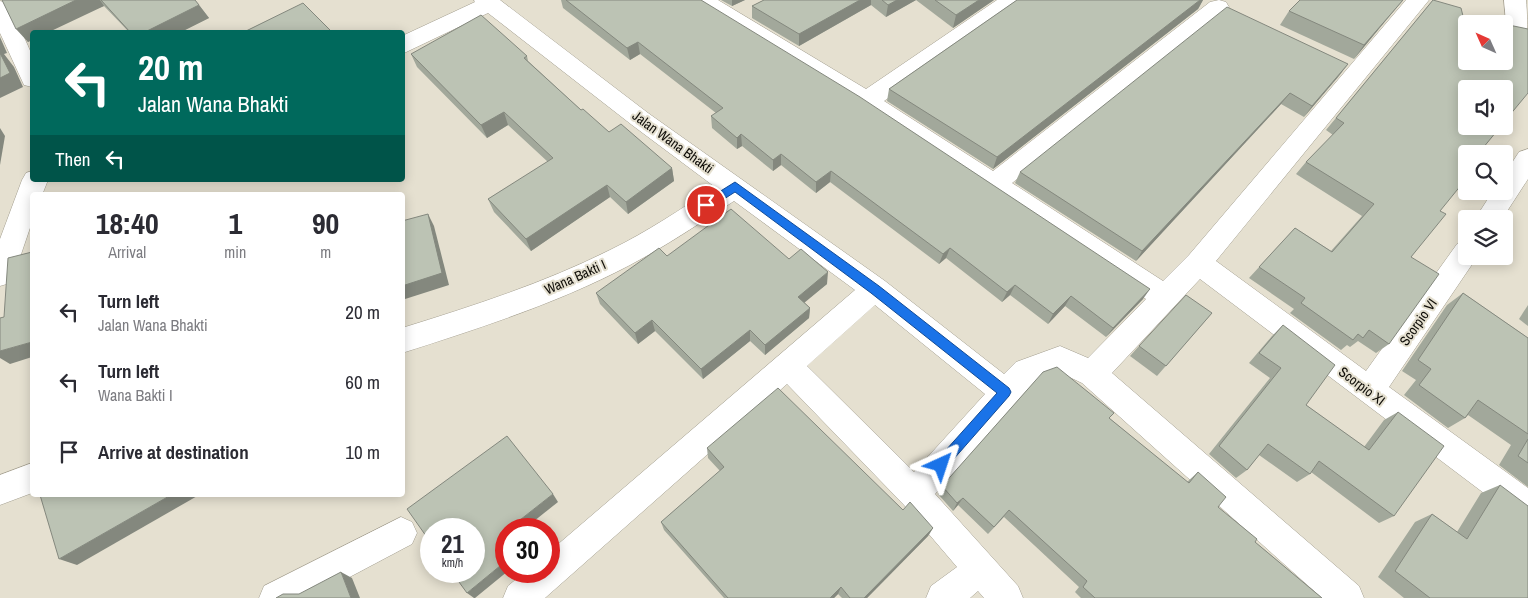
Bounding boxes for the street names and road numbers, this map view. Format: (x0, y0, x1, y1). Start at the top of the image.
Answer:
street label: Jalan Wana Bhakti (629, 107, 717, 177)
street label: Wana Bakti I (542, 255, 608, 299)
street label: Scorpio VI (1395, 295, 1441, 349)
street label: Scorpio XI (1335, 363, 1389, 409)

